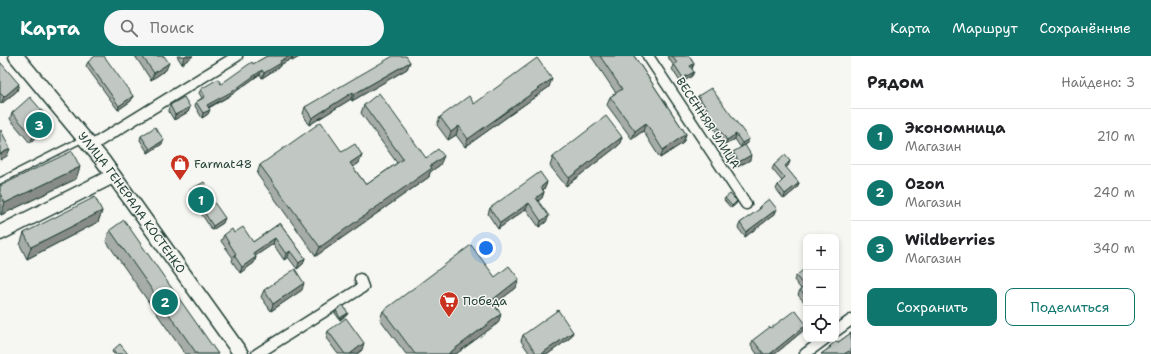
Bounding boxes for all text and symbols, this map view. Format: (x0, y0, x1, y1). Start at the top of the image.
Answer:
search box (104, 10, 384, 46)
text: Карта (20, 16, 80, 41)
icon: search (118, 17, 140, 39)
text: Поиск (150, 18, 194, 38)
text: Карта (890, 19, 930, 37)
text: Маршрут (952, 19, 1018, 37)
text: Сохранённые (1040, 19, 1131, 37)
text: Рядом (867, 71, 924, 93)
street label: ВЕСЕННЯЯ УЛИЦА (672, 74, 744, 172)
text: Найдено: 3 (1061, 74, 1135, 91)
pin: 3 (26, 110, 52, 140)
text: Экономница (905, 118, 1005, 138)
text: 1 (877, 128, 883, 145)
text: 210 m (1097, 128, 1135, 145)
street label: УЛИЦА ГЕНЕРАЛА КОСТЕНКО (74, 129, 189, 277)
text: Магазин (905, 138, 961, 155)
shop icon: Farmat48 (169, 153, 191, 181)
place label: Farmat48 (194, 156, 252, 172)
text: Ozon (905, 174, 945, 194)
text: 2 (875, 184, 885, 201)
text: 240 m (1093, 184, 1135, 201)
pin: 1 (188, 185, 214, 215)
text: Магазин (905, 194, 961, 211)
text: Wildberries (905, 230, 995, 250)
map controls (803, 234, 839, 342)
button: + (803, 234, 839, 270)
your location (476, 238, 496, 258)
text: 3 (875, 240, 885, 257)
text: 340 m (1093, 240, 1135, 257)
text: Магазин (905, 250, 961, 267)
button: − (803, 270, 839, 306)
pin: 2 (152, 287, 178, 317)
button: Сохранить (867, 288, 997, 326)
button: Поделиться (1005, 288, 1135, 326)
supermarket icon: Победа (438, 290, 460, 318)
place label: Победа (463, 293, 507, 309)
button: locate (803, 306, 839, 342)

